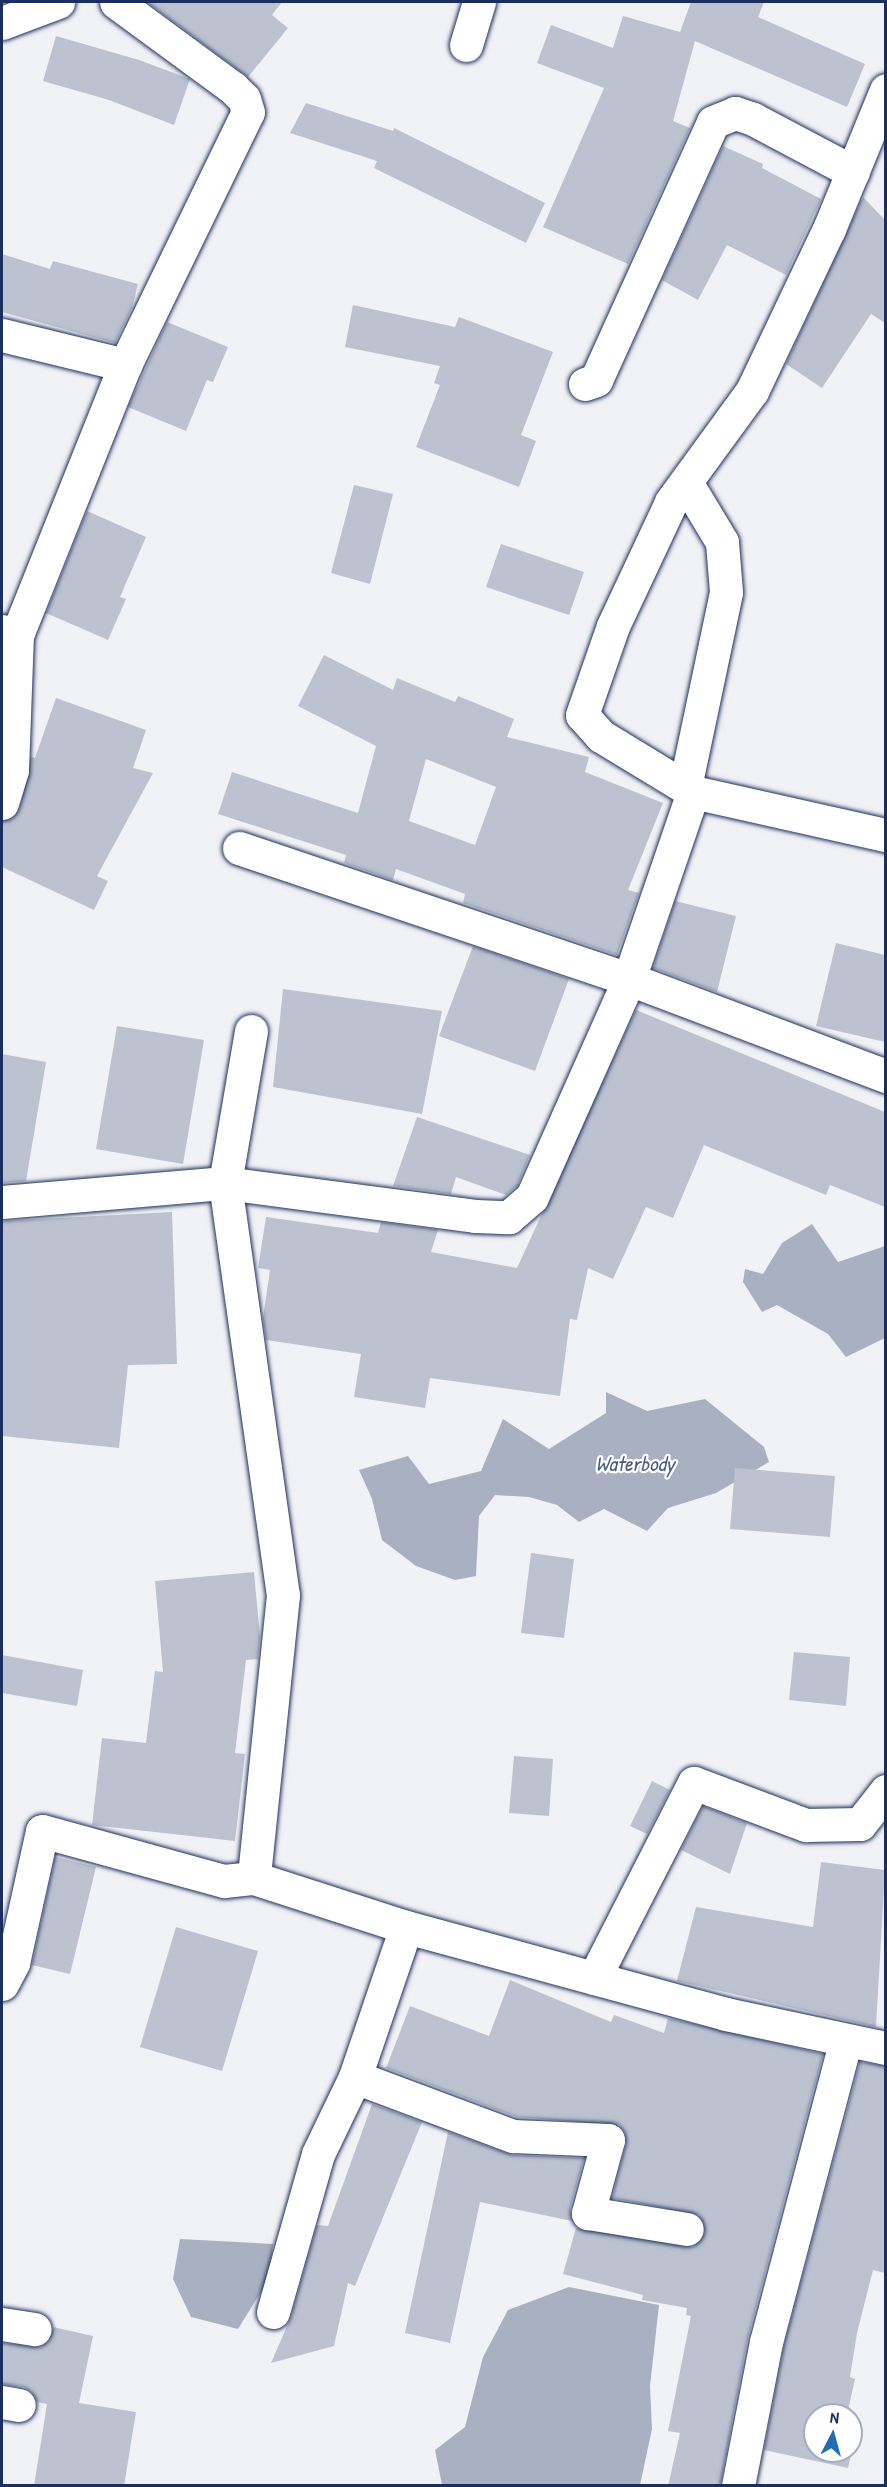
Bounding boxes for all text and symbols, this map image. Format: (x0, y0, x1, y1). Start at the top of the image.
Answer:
water label: Waterbody (595, 1451, 675, 1477)
north arrow (803, 2403, 863, 2463)
text: N (829, 2406, 840, 2428)

